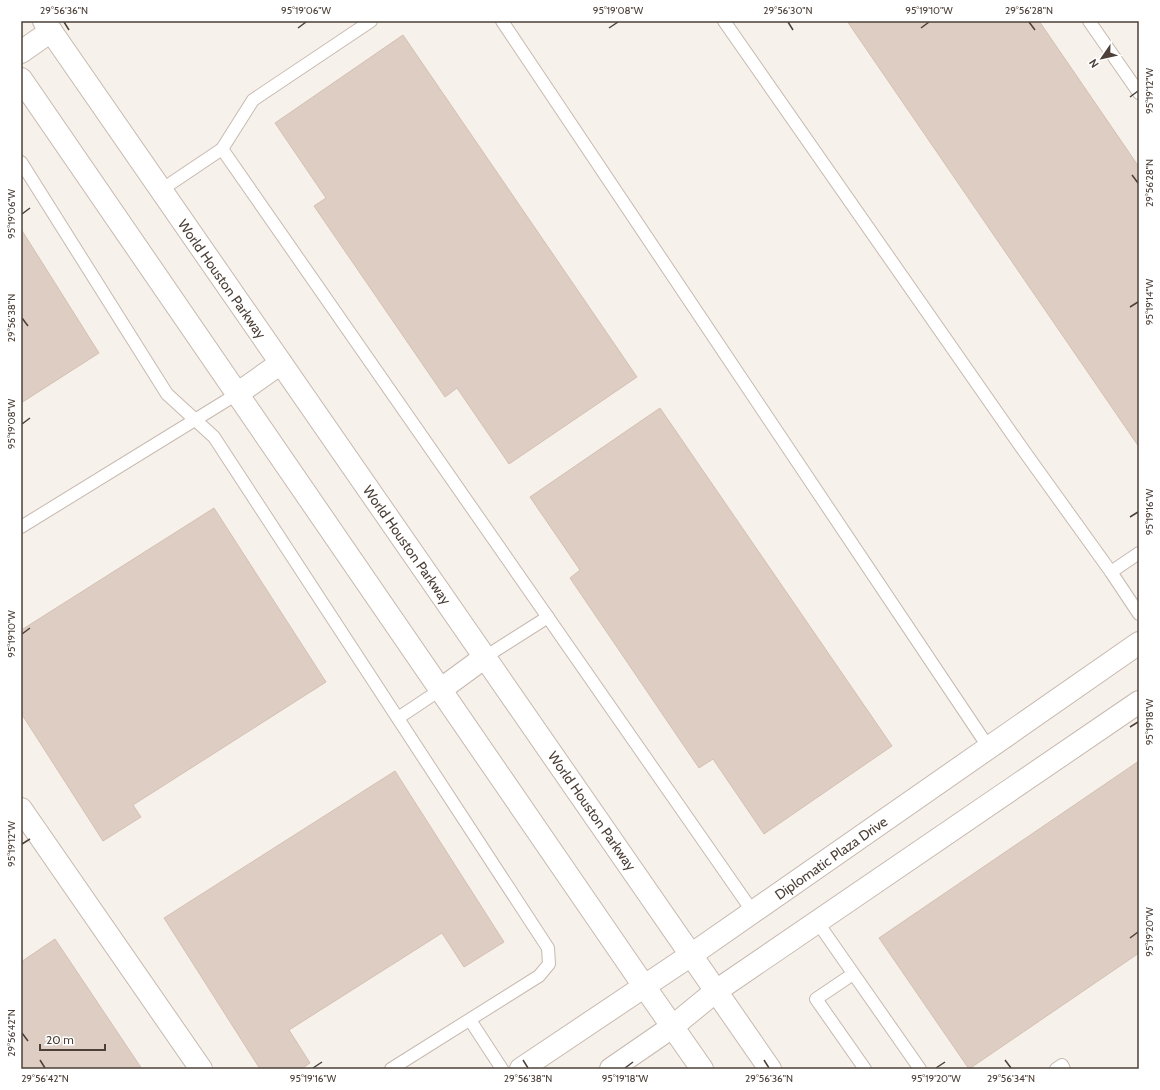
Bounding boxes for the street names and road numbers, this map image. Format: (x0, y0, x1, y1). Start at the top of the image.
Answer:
street label: World Houston Parkway (174, 216, 270, 342)
street label: World Houston Parkway (359, 482, 455, 608)
street label: World Houston Parkway (544, 748, 640, 874)
street label: Diplomatic Plaza Drive (771, 812, 891, 904)

